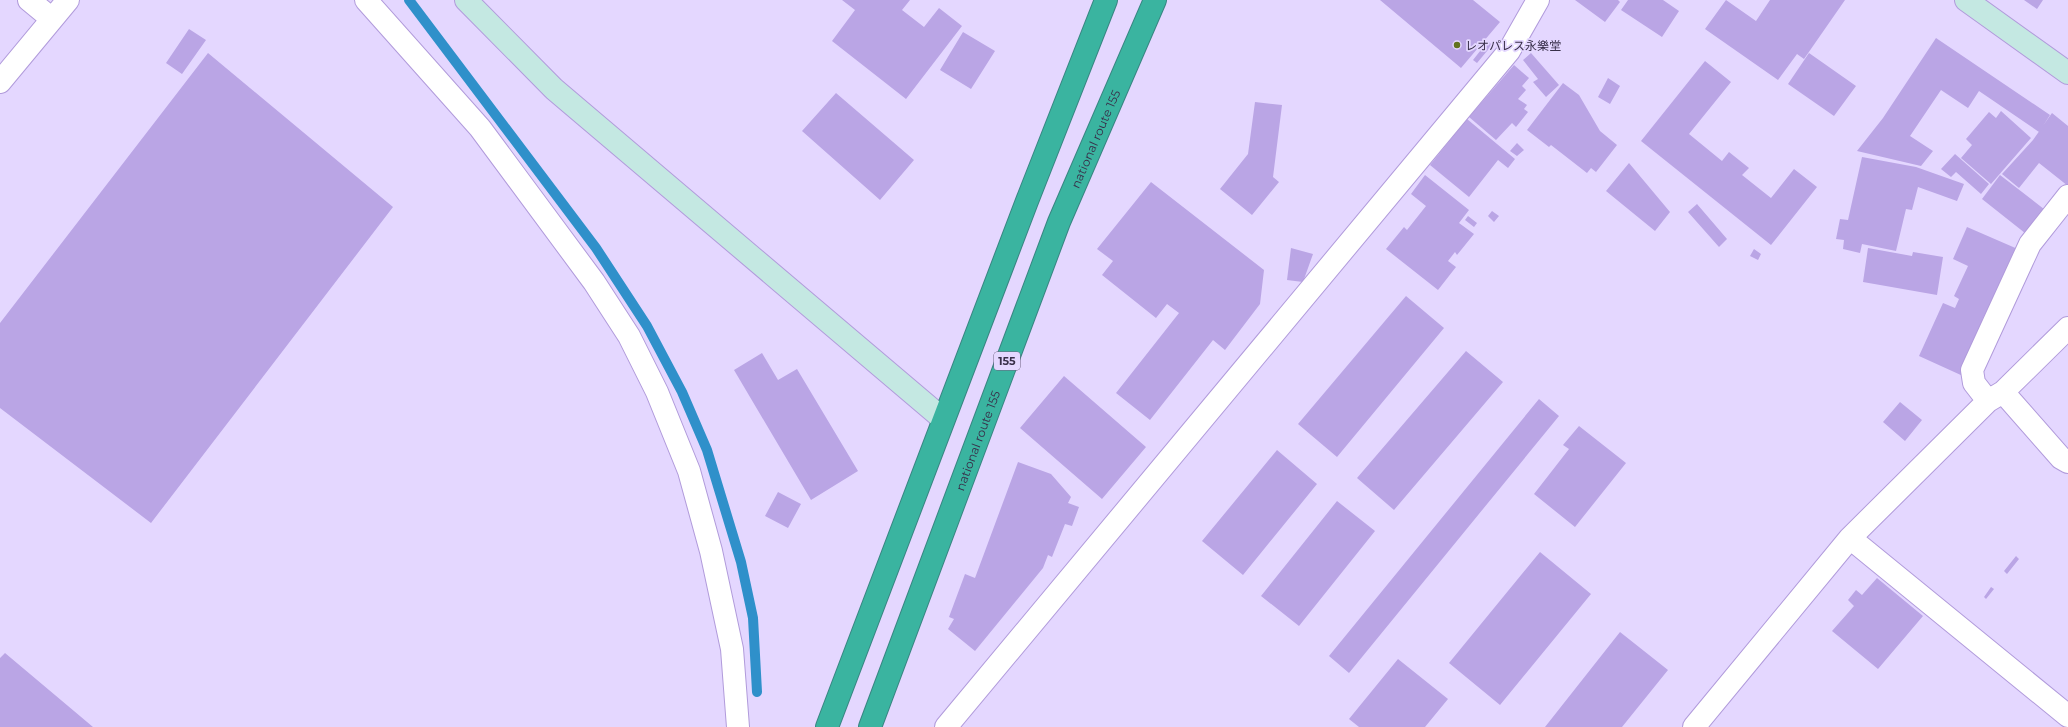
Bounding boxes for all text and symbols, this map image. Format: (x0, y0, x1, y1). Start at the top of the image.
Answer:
place label: レオパレス永樂堂 (1465, 38, 1561, 53)
marker: レオパレス永樂堂 (1452, 40, 1462, 50)
street label: national route 155 (1067, 87, 1123, 190)
road number: 155 (994, 352, 1020, 370)
street label: national route 155 (952, 388, 1003, 493)

